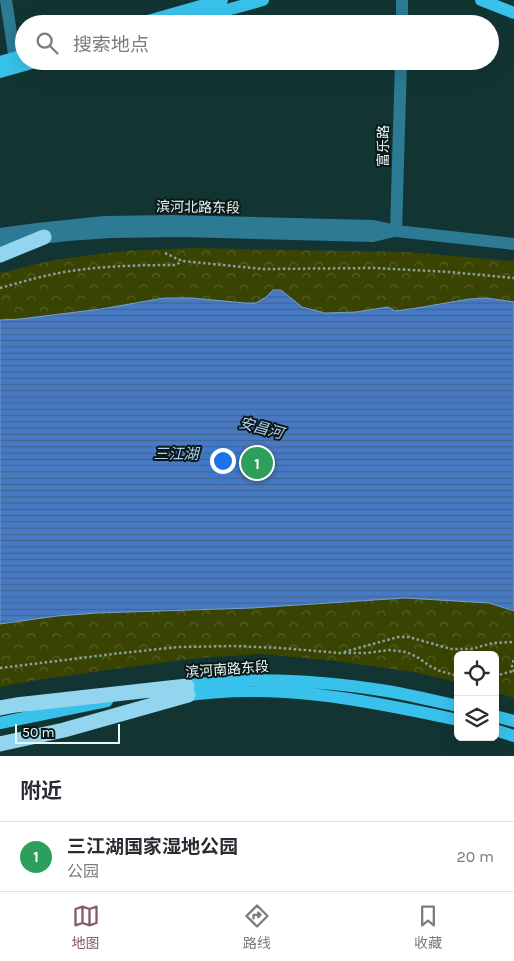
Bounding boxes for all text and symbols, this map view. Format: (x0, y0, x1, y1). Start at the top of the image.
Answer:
search box (15, 15, 499, 70)
icon: search (33, 29, 61, 57)
text: 搜索地点 (73, 34, 149, 56)
street label: 富乐路 (375, 125, 392, 167)
street label: 滨河北路东段 (156, 198, 240, 217)
water label: 安昌河 (237, 413, 288, 443)
pin: 1 (241, 444, 273, 482)
water label: 三江湖 (153, 445, 200, 463)
your location (210, 448, 236, 474)
map controls (454, 651, 499, 741)
button: locate (454, 651, 499, 696)
street label: 滨河南路东段 (185, 658, 270, 681)
button: layers (454, 696, 499, 741)
scale bar (15, 721, 120, 744)
text: 50 m (22, 724, 55, 741)
text: 附近 (20, 779, 62, 803)
text: 三江湖国家湿地公园 (67, 836, 238, 858)
text: 1 (33, 847, 39, 866)
text: 20 m (456, 847, 494, 866)
text: 公园 (67, 862, 99, 881)
tab: 地图 (72, 902, 100, 952)
tab: 路线 (243, 902, 271, 952)
tab: 收藏 (414, 902, 442, 952)

